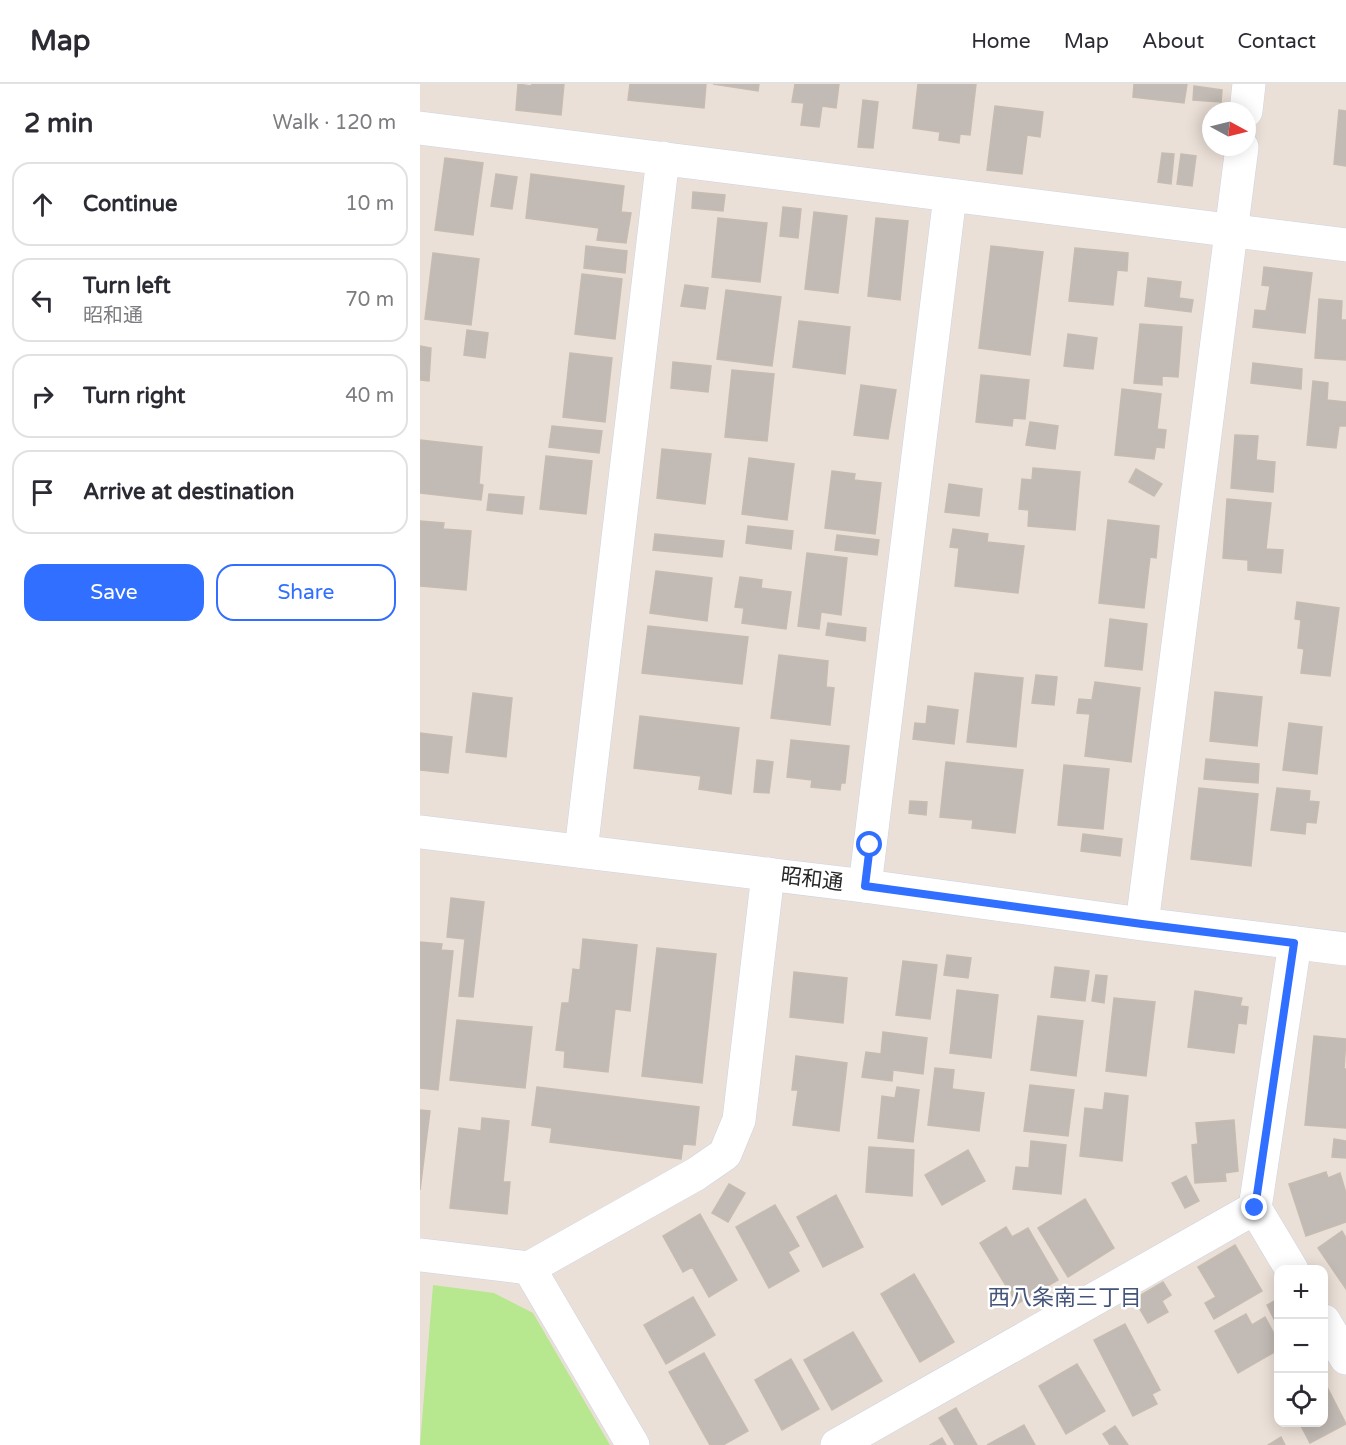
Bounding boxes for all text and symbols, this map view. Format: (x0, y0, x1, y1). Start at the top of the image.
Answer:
text: Map (30, 24, 90, 58)
text: Home (971, 29, 1031, 54)
text: Map (1064, 29, 1109, 54)
text: About (1142, 29, 1204, 54)
text: Contact (1237, 29, 1316, 54)
north arrow (1202, 102, 1256, 156)
text: 2 min (24, 108, 93, 139)
text: Walk · 120 m (273, 111, 396, 135)
icon: ahead (26, 188, 59, 221)
text: Continue (83, 191, 178, 217)
text: 10 m (345, 192, 394, 216)
text: Turn left (83, 273, 171, 299)
icon: left (26, 284, 59, 317)
text: 70 m (345, 288, 394, 312)
text: 昭和通 (83, 304, 143, 328)
icon: right (26, 380, 59, 413)
text: Turn right (83, 383, 185, 409)
text: 40 m (345, 384, 394, 408)
icon: arrive (26, 476, 59, 509)
text: Arrive at destination (83, 479, 294, 505)
button: Save (24, 564, 204, 621)
button: Share (216, 564, 396, 621)
route start (856, 831, 882, 857)
street label: 昭和通 (779, 863, 845, 896)
route end (1241, 1194, 1267, 1220)
map controls (1274, 1265, 1328, 1427)
button: + (1274, 1265, 1328, 1319)
district label: 西八条南三丁目 (988, 1285, 1142, 1311)
button: − (1274, 1319, 1328, 1373)
button: locate (1274, 1373, 1328, 1427)

